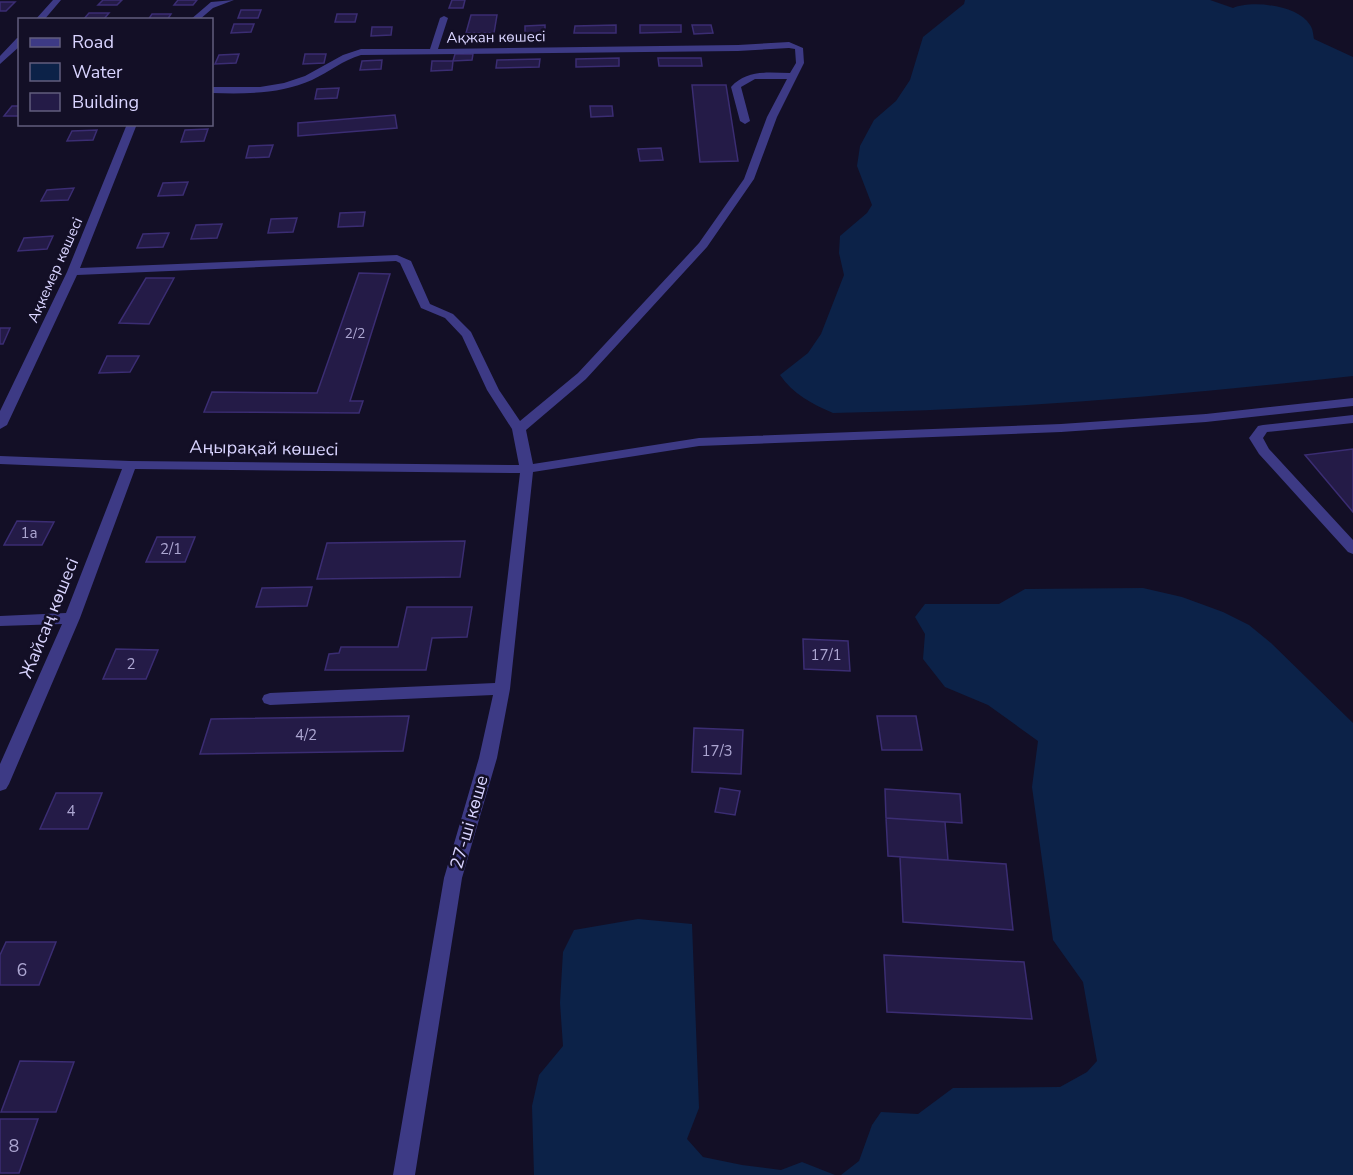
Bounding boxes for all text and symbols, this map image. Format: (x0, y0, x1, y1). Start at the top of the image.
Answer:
legend (18, 18, 213, 126)
street label: Ақжан көшесі (446, 26, 546, 48)
text: Road (72, 30, 114, 54)
text: Water (72, 60, 123, 84)
text: Building (72, 90, 139, 114)
street label: Ақкемер көшесі (23, 214, 87, 326)
house number: 2/2 (345, 324, 365, 343)
street label: Аңырақай көшесі (189, 435, 339, 461)
house number: 1а (20, 523, 38, 543)
house number: 2/1 (160, 539, 182, 559)
street label: Жайсаң көшесі (14, 554, 84, 682)
house number: 17/1 (810, 645, 842, 665)
house number: 2 (126, 654, 136, 674)
house number: 4/2 (295, 725, 317, 745)
house number: 17/3 (701, 741, 733, 761)
street label: 27-ші көше (444, 772, 494, 872)
house number: 4 (66, 801, 76, 821)
house number: 6 (17, 958, 27, 982)
house number: 8 (9, 1134, 19, 1158)

